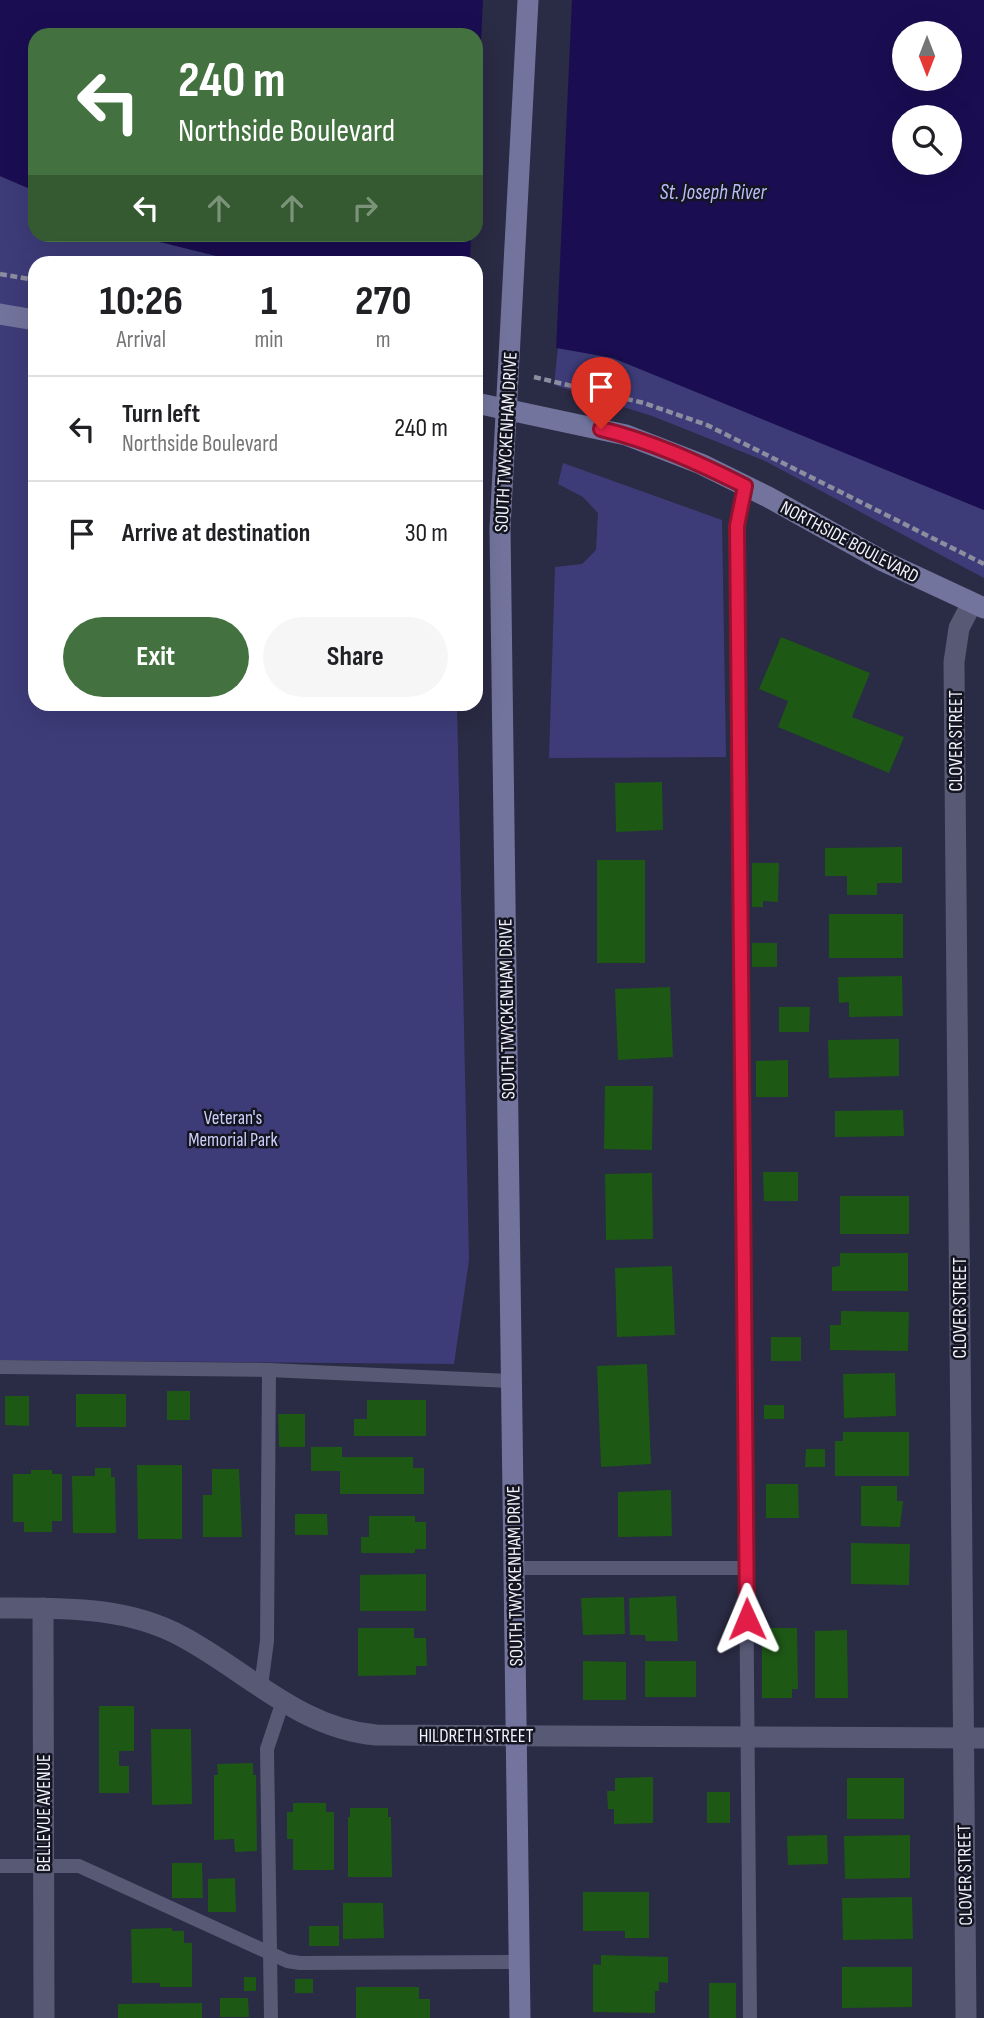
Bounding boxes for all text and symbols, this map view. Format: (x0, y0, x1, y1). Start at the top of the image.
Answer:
north arrow (892, 21, 962, 91)
map controls (892, 21, 962, 175)
text: 240 m (178, 52, 286, 111)
icon: left (63, 56, 154, 147)
button: search (892, 105, 962, 175)
text: Northside Boulevard (178, 112, 395, 151)
water label: St. Joseph River (660, 180, 767, 205)
icon: left (127, 189, 165, 227)
icon: ahead (200, 189, 238, 227)
icon: ahead (273, 189, 311, 227)
icon: right (346, 189, 384, 227)
text: 10:26 (100, 276, 183, 327)
text: 1 (261, 276, 277, 327)
text: 270 (355, 276, 411, 327)
text: Arrival (117, 326, 166, 354)
text: min (254, 326, 283, 354)
text: m (376, 326, 391, 354)
street label: SOUTH TWYCKENHAM DRIVE (490, 351, 523, 533)
pin (571, 357, 631, 429)
icon: arrive (582, 368, 620, 406)
text: Turn left (122, 399, 200, 430)
icon: left (63, 410, 101, 448)
text: 240 m (394, 413, 448, 444)
text: Northside Boulevard (122, 430, 278, 458)
street label: NORTHSIDE BOULEVARD (776, 496, 922, 589)
icon: arrive (63, 515, 101, 553)
text: Arrive at destination (122, 518, 310, 549)
text: 30 m (405, 518, 448, 549)
button: Exit (63, 617, 249, 697)
button: Share (263, 617, 448, 697)
street label: CLOVER STREET (945, 690, 968, 792)
street label: SOUTH TWYCKENHAM DRIVE (494, 918, 521, 1100)
park label: Veteran's Memorial Park (188, 1107, 279, 1152)
street label: CLOVER STREET (949, 1257, 972, 1359)
street label: SOUTH TWYCKENHAM DRIVE (502, 1485, 529, 1667)
position arrow (710, 1582, 784, 1656)
street label: HILDRETH STREET (419, 1725, 534, 1748)
street label: BELLEVUE AVENUE (33, 1754, 56, 1872)
street label: CLOVER STREET (953, 1824, 978, 1926)

